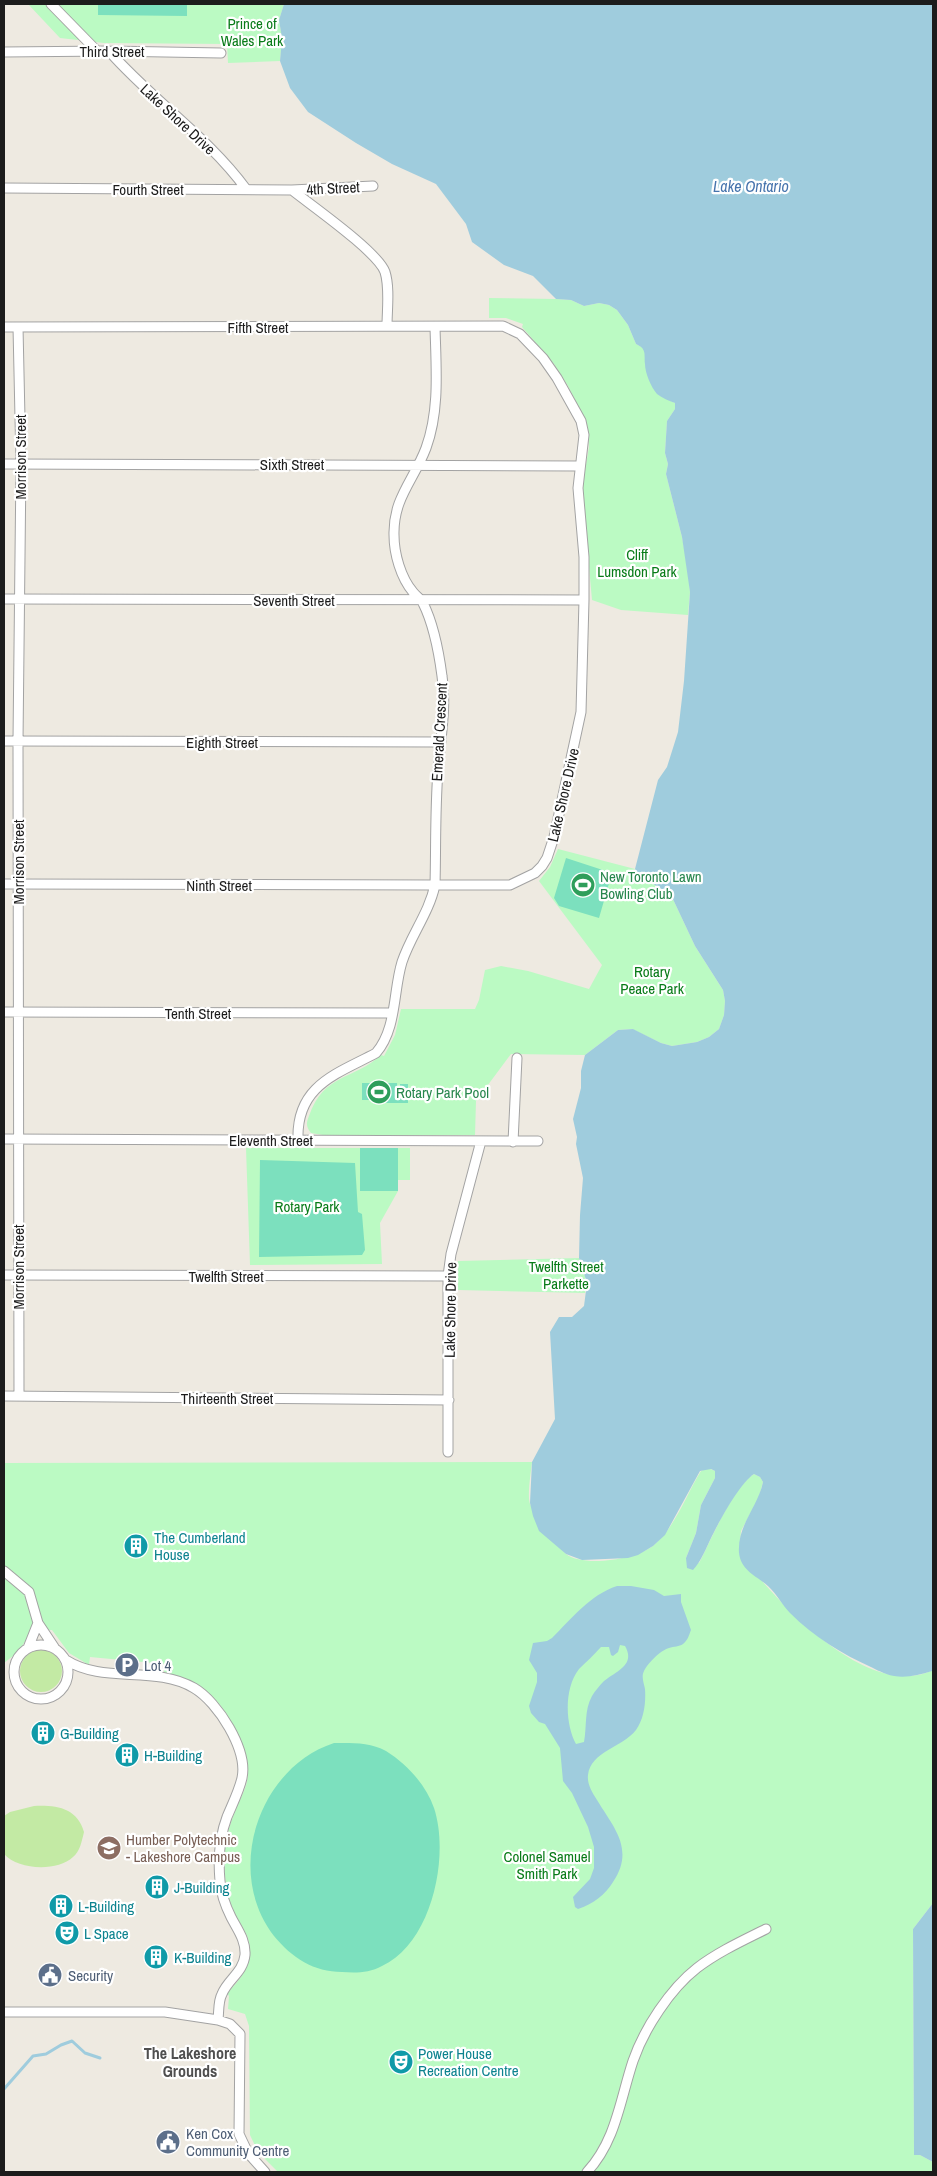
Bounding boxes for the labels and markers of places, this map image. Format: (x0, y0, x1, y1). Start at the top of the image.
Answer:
place label: New Toronto Lawn Bowling Club (600, 866, 702, 904)
sports icon: New Toronto Lawn Bowling Club (570, 872, 596, 898)
sports icon: Rotary Park Pool (366, 1079, 392, 1105)
place label: Rotary Park Pool (396, 1082, 489, 1103)
place label: The Cumberland House (154, 1527, 246, 1565)
building icon: The Cumberland House (123, 1533, 149, 1559)
parking icon: Lot 4 (114, 1652, 140, 1678)
place label: Lot 4 (144, 1655, 172, 1676)
building icon: G-Building (30, 1720, 56, 1746)
place label: G-Building (60, 1723, 119, 1744)
building icon: H-Building (114, 1742, 140, 1768)
place label: H-Building (144, 1745, 202, 1766)
place label: Humber Polytechnic - Lakeshore Campus (126, 1829, 240, 1867)
school or university icon: Humber Polytechnic - Lakeshore Campus (96, 1835, 122, 1861)
building icon: J-Building (144, 1874, 170, 1900)
place label: J-Building (174, 1877, 230, 1898)
building icon: L-Building (48, 1893, 74, 1919)
place label: L-Building (78, 1896, 134, 1917)
theatre icon: L Space (54, 1920, 80, 1946)
place label: L Space (84, 1923, 129, 1944)
building icon: K-Building (143, 1944, 169, 1970)
place label: K-Building (174, 1947, 232, 1968)
public building icon: Security (37, 1962, 63, 1988)
place label: Security (68, 1965, 114, 1986)
place label: Power House Recreation Centre (418, 2043, 519, 2081)
theatre icon: Power House Recreation Centre (388, 2049, 414, 2075)
place label: Ken Cox Community Centre (186, 2123, 289, 2161)
public building icon: Ken Cox Community Centre (155, 2129, 181, 2155)

